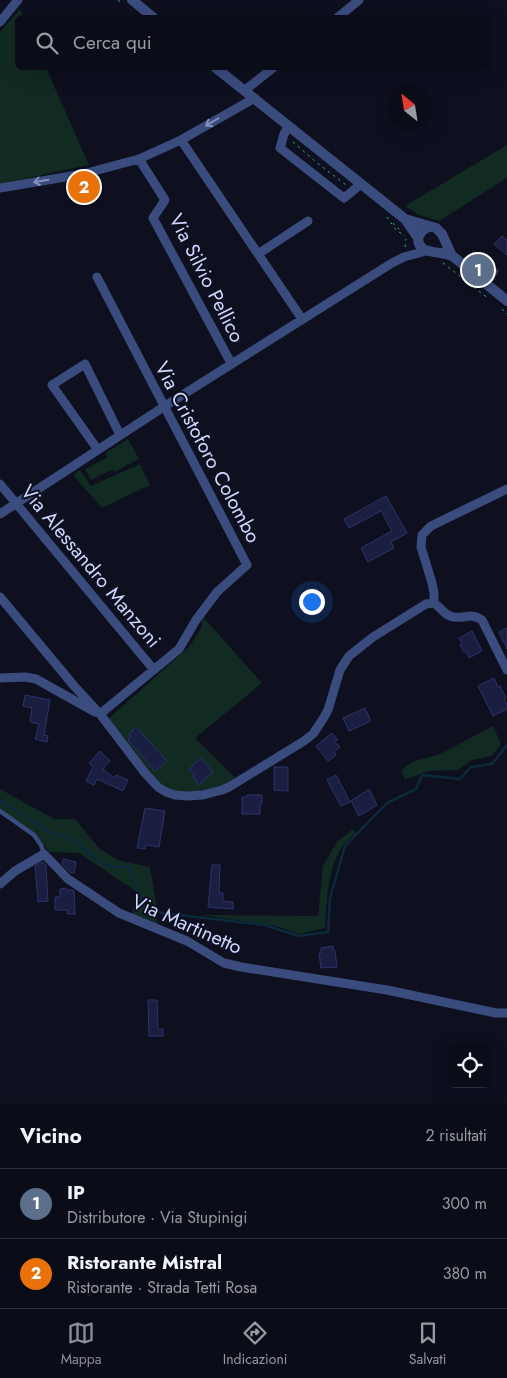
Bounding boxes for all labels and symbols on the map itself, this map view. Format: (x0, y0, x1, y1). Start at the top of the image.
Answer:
north arrow (387, 85, 432, 130)
one-way arrow (205, 118, 220, 127)
pin: 2 (68, 168, 100, 206)
one-way arrow (34, 176, 50, 186)
street label: Via Silvio Pellico (162, 209, 252, 348)
pin: 1 (462, 251, 494, 289)
street label: Via Cristoforo Colombo (147, 356, 268, 548)
street label: Via Alessandro Manzoni (14, 478, 168, 654)
your location (299, 589, 325, 615)
street label: Via Martinetto (127, 887, 247, 962)

